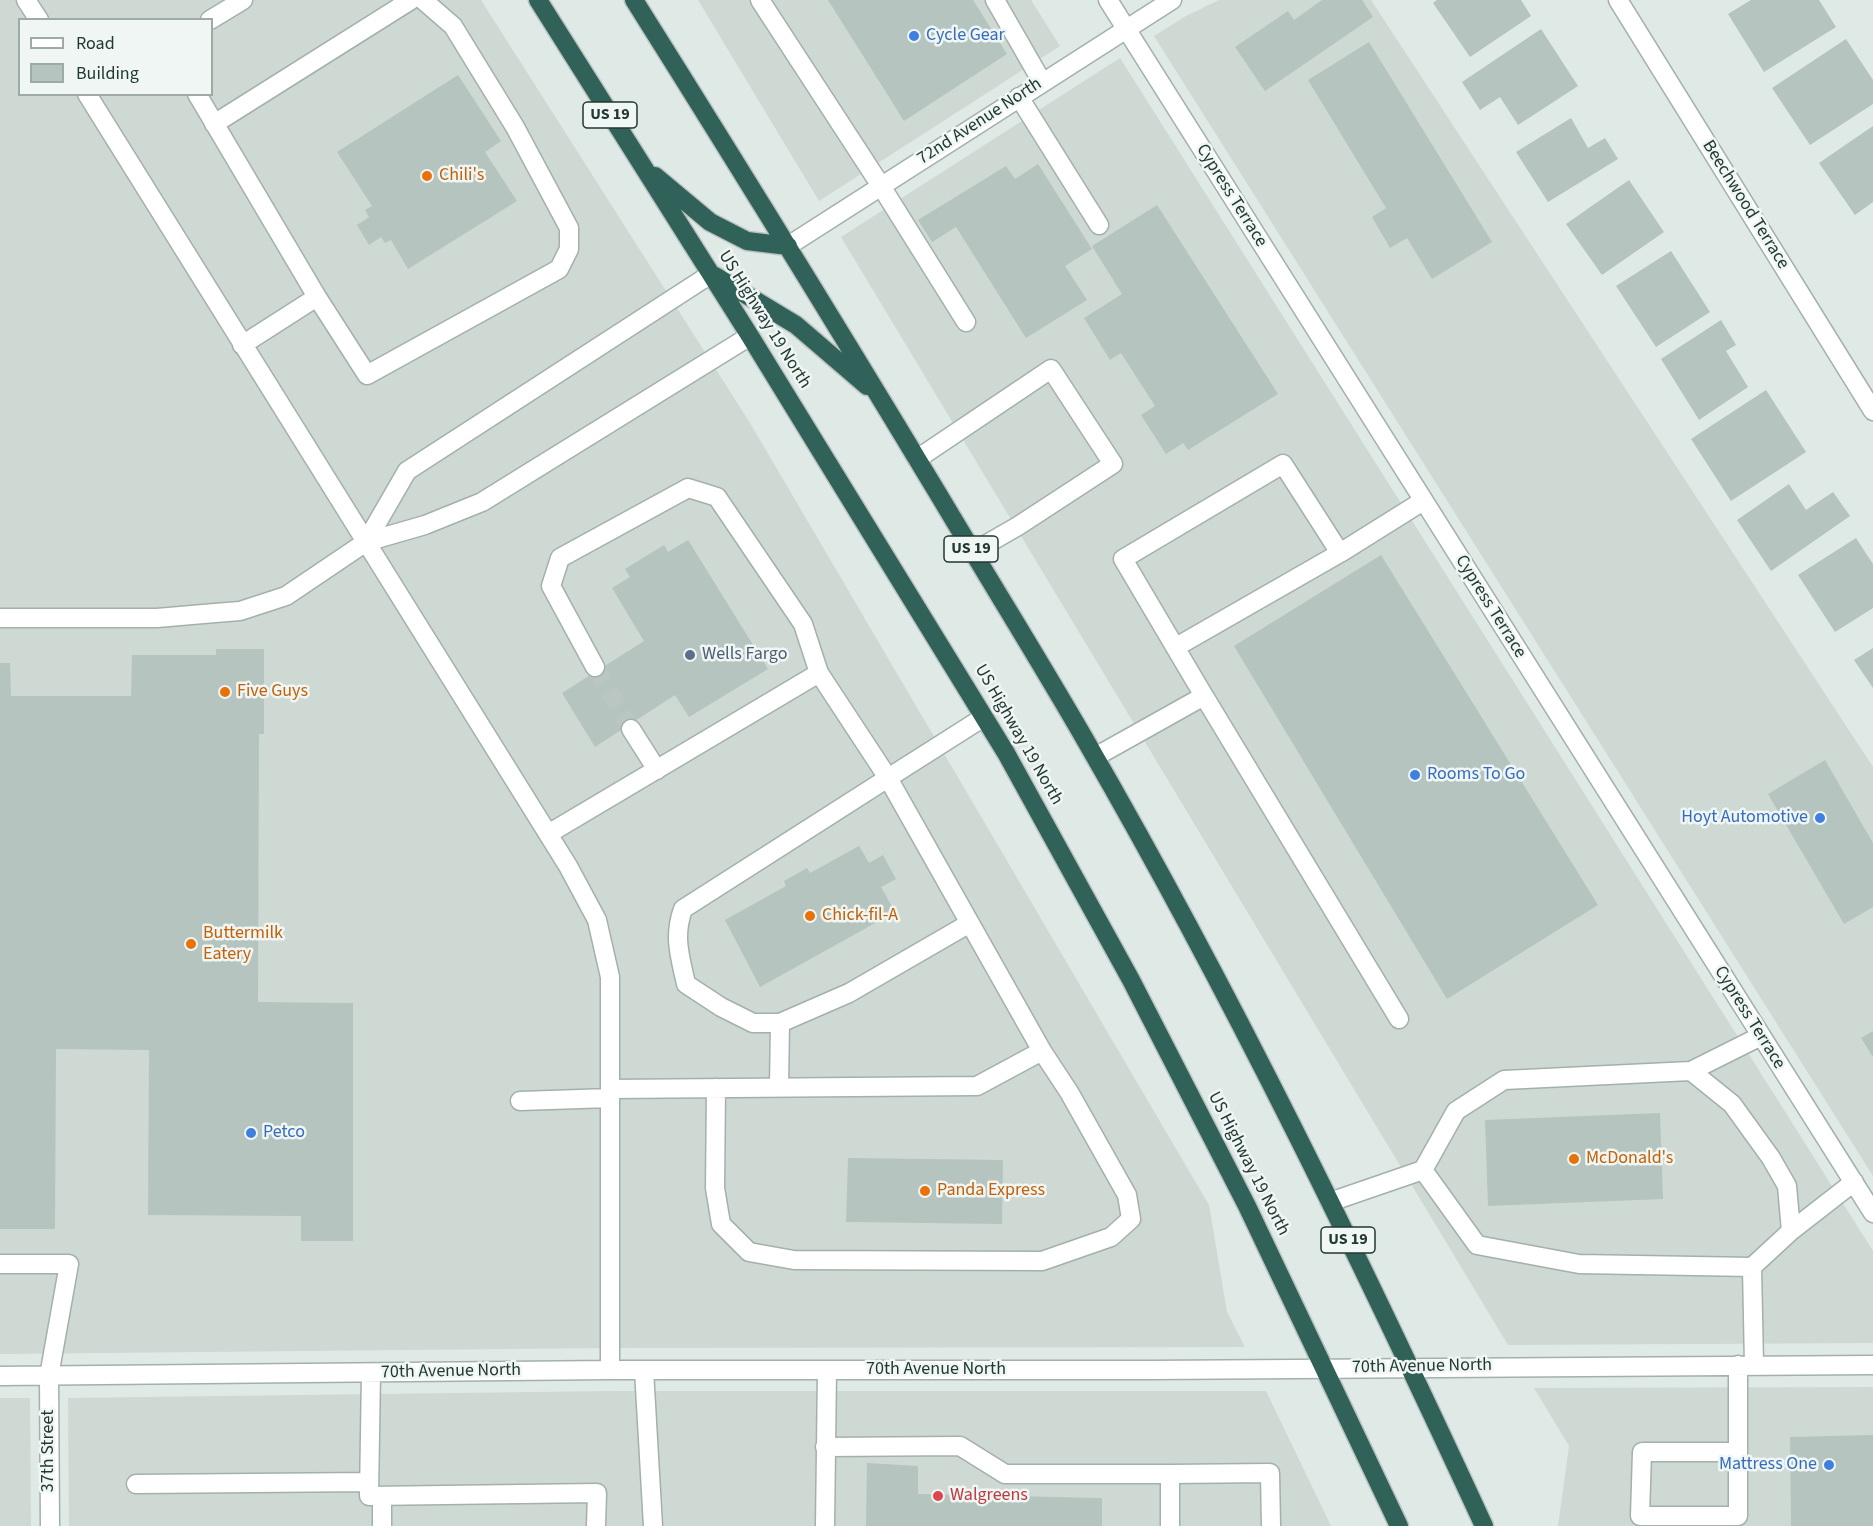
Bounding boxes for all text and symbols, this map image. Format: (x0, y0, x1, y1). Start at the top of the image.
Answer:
legend (18, 18, 213, 96)
place label: Cycle Gear (926, 25, 1005, 47)
marker: Cycle Gear (907, 29, 921, 43)
text: Road (76, 31, 115, 56)
text: Building (76, 61, 139, 86)
street label: 72nd Avenue North (914, 74, 1046, 170)
road number: US 19 (583, 102, 637, 128)
street label: Beechwood Terrace (1697, 137, 1793, 273)
street label: Cypress Terrace (1191, 141, 1271, 251)
place label: Chili's (439, 165, 484, 187)
marker: Chili's (420, 169, 434, 183)
street label: US Highway 19 North (713, 247, 815, 393)
road number: US 19 (944, 536, 998, 562)
street label: Cypress Terrace (1450, 552, 1530, 662)
place label: Wells Fargo (702, 644, 787, 666)
marker: Wells Fargo (683, 648, 697, 662)
street label: US Highway 19 North (969, 661, 1067, 809)
place label: Five Guys (237, 681, 308, 703)
marker: Five Guys (218, 685, 232, 699)
place label: Rooms To Go (1427, 764, 1525, 786)
marker: Rooms To Go (1408, 768, 1422, 782)
place label: Hoyt Automotive (1681, 807, 1808, 829)
marker: Hoyt Automotive (1813, 811, 1827, 825)
place label: Chick-fil-A (822, 905, 898, 927)
marker: Chick-fil-A (803, 909, 817, 923)
place label: Buttermilk Eatery (203, 923, 283, 966)
marker: Buttermilk Eatery (184, 937, 198, 951)
street label: Cypress Terrace (1709, 963, 1789, 1073)
street label: US Highway 19 North (1202, 1088, 1294, 1240)
place label: Petco (263, 1122, 305, 1144)
marker: Petco (244, 1126, 258, 1140)
place label: McDonald's (1586, 1148, 1673, 1170)
marker: McDonald's (1567, 1152, 1581, 1166)
place label: Panda Express (937, 1180, 1045, 1202)
marker: Panda Express (918, 1184, 932, 1198)
road number: US 19 (1321, 1227, 1375, 1253)
street label: 70th Avenue North (1352, 1355, 1492, 1379)
street label: 70th Avenue North (866, 1359, 1006, 1381)
street label: 70th Avenue North (381, 1360, 521, 1384)
street label: 37th Street (38, 1410, 60, 1492)
place label: Mattress One (1719, 1454, 1817, 1476)
marker: Mattress One (1822, 1458, 1836, 1472)
place label: Walgreens (950, 1485, 1028, 1507)
marker: Walgreens (931, 1489, 945, 1503)

